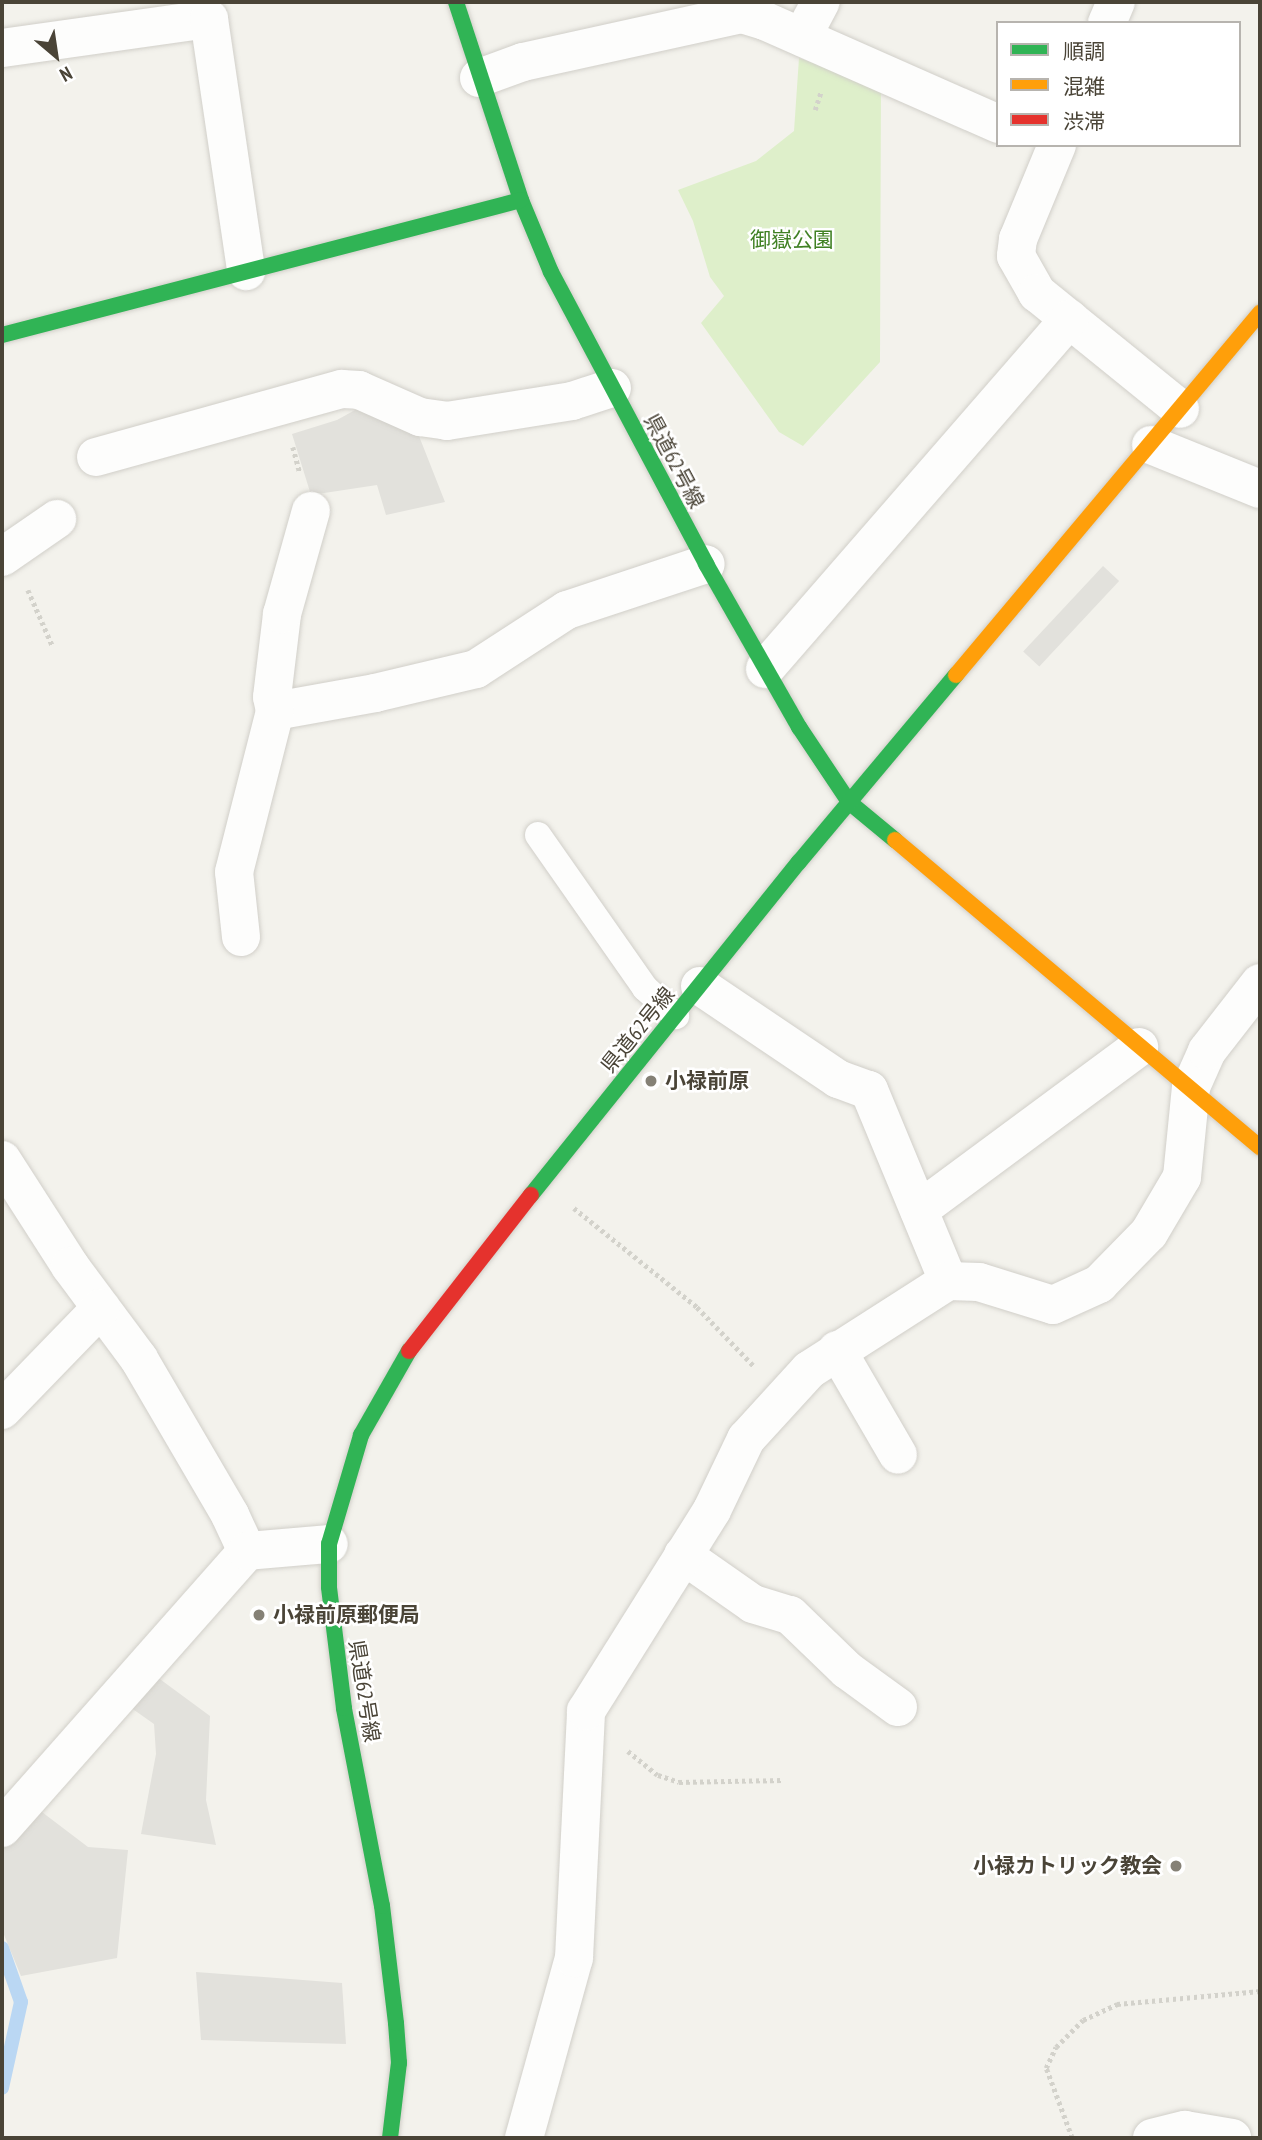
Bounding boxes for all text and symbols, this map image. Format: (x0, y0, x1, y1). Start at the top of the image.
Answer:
north arrow (21, 21, 91, 91)
legend (996, 21, 1241, 147)
text: 順調 (1063, 38, 1105, 65)
text: N (56, 61, 76, 87)
text: 混雑 (1063, 73, 1105, 100)
text: 渋滞 (1063, 108, 1105, 135)
park label: 御嶽公園 (750, 227, 834, 253)
street label: 県道62号線 (639, 410, 709, 512)
street label: 県道62号線 (596, 982, 680, 1078)
place label: 小禄前原 (665, 1068, 749, 1094)
marker: 小禄前原 (643, 1073, 659, 1089)
place label: 小禄前原郵便局 (273, 1602, 420, 1628)
marker: 小禄前原郵便局 (251, 1607, 267, 1623)
street label: 県道62号線 (344, 1638, 384, 1744)
place label: 小禄カトリック教会 (973, 1853, 1162, 1879)
marker: 小禄カトリック教会 (1168, 1858, 1184, 1874)

